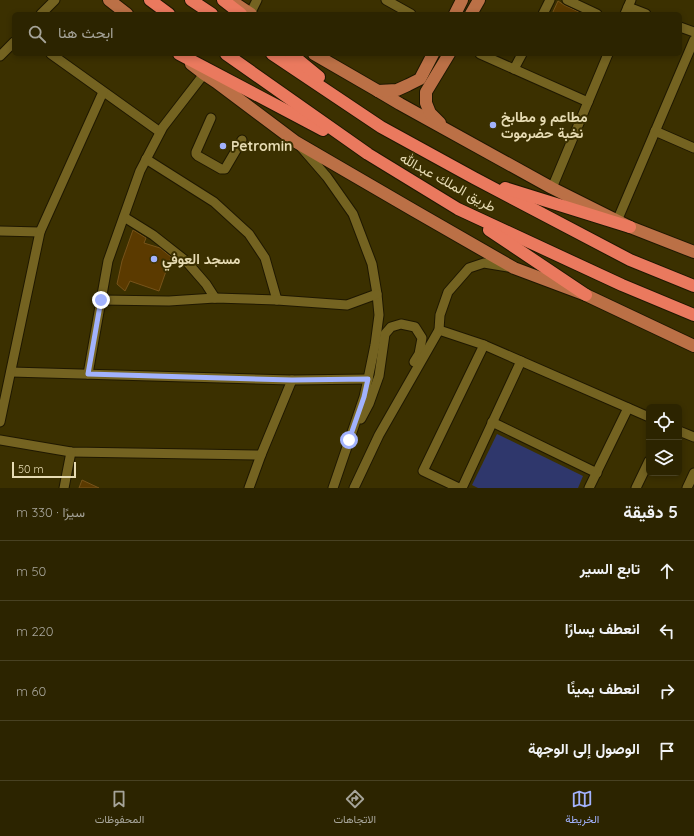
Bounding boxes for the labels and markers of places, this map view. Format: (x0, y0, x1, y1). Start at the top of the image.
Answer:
place label: مطاعم و مطابخ نخبة حضرموت (501, 108, 588, 142)
marker: مطاعم و مطابخ نخبة حضرموت (488, 120, 498, 130)
place label: Petromin (231, 137, 292, 155)
marker: Petromin (218, 141, 228, 151)
place label: مسجد العوفي (162, 250, 241, 271)
marker: مسجد العوفي (149, 254, 159, 264)

